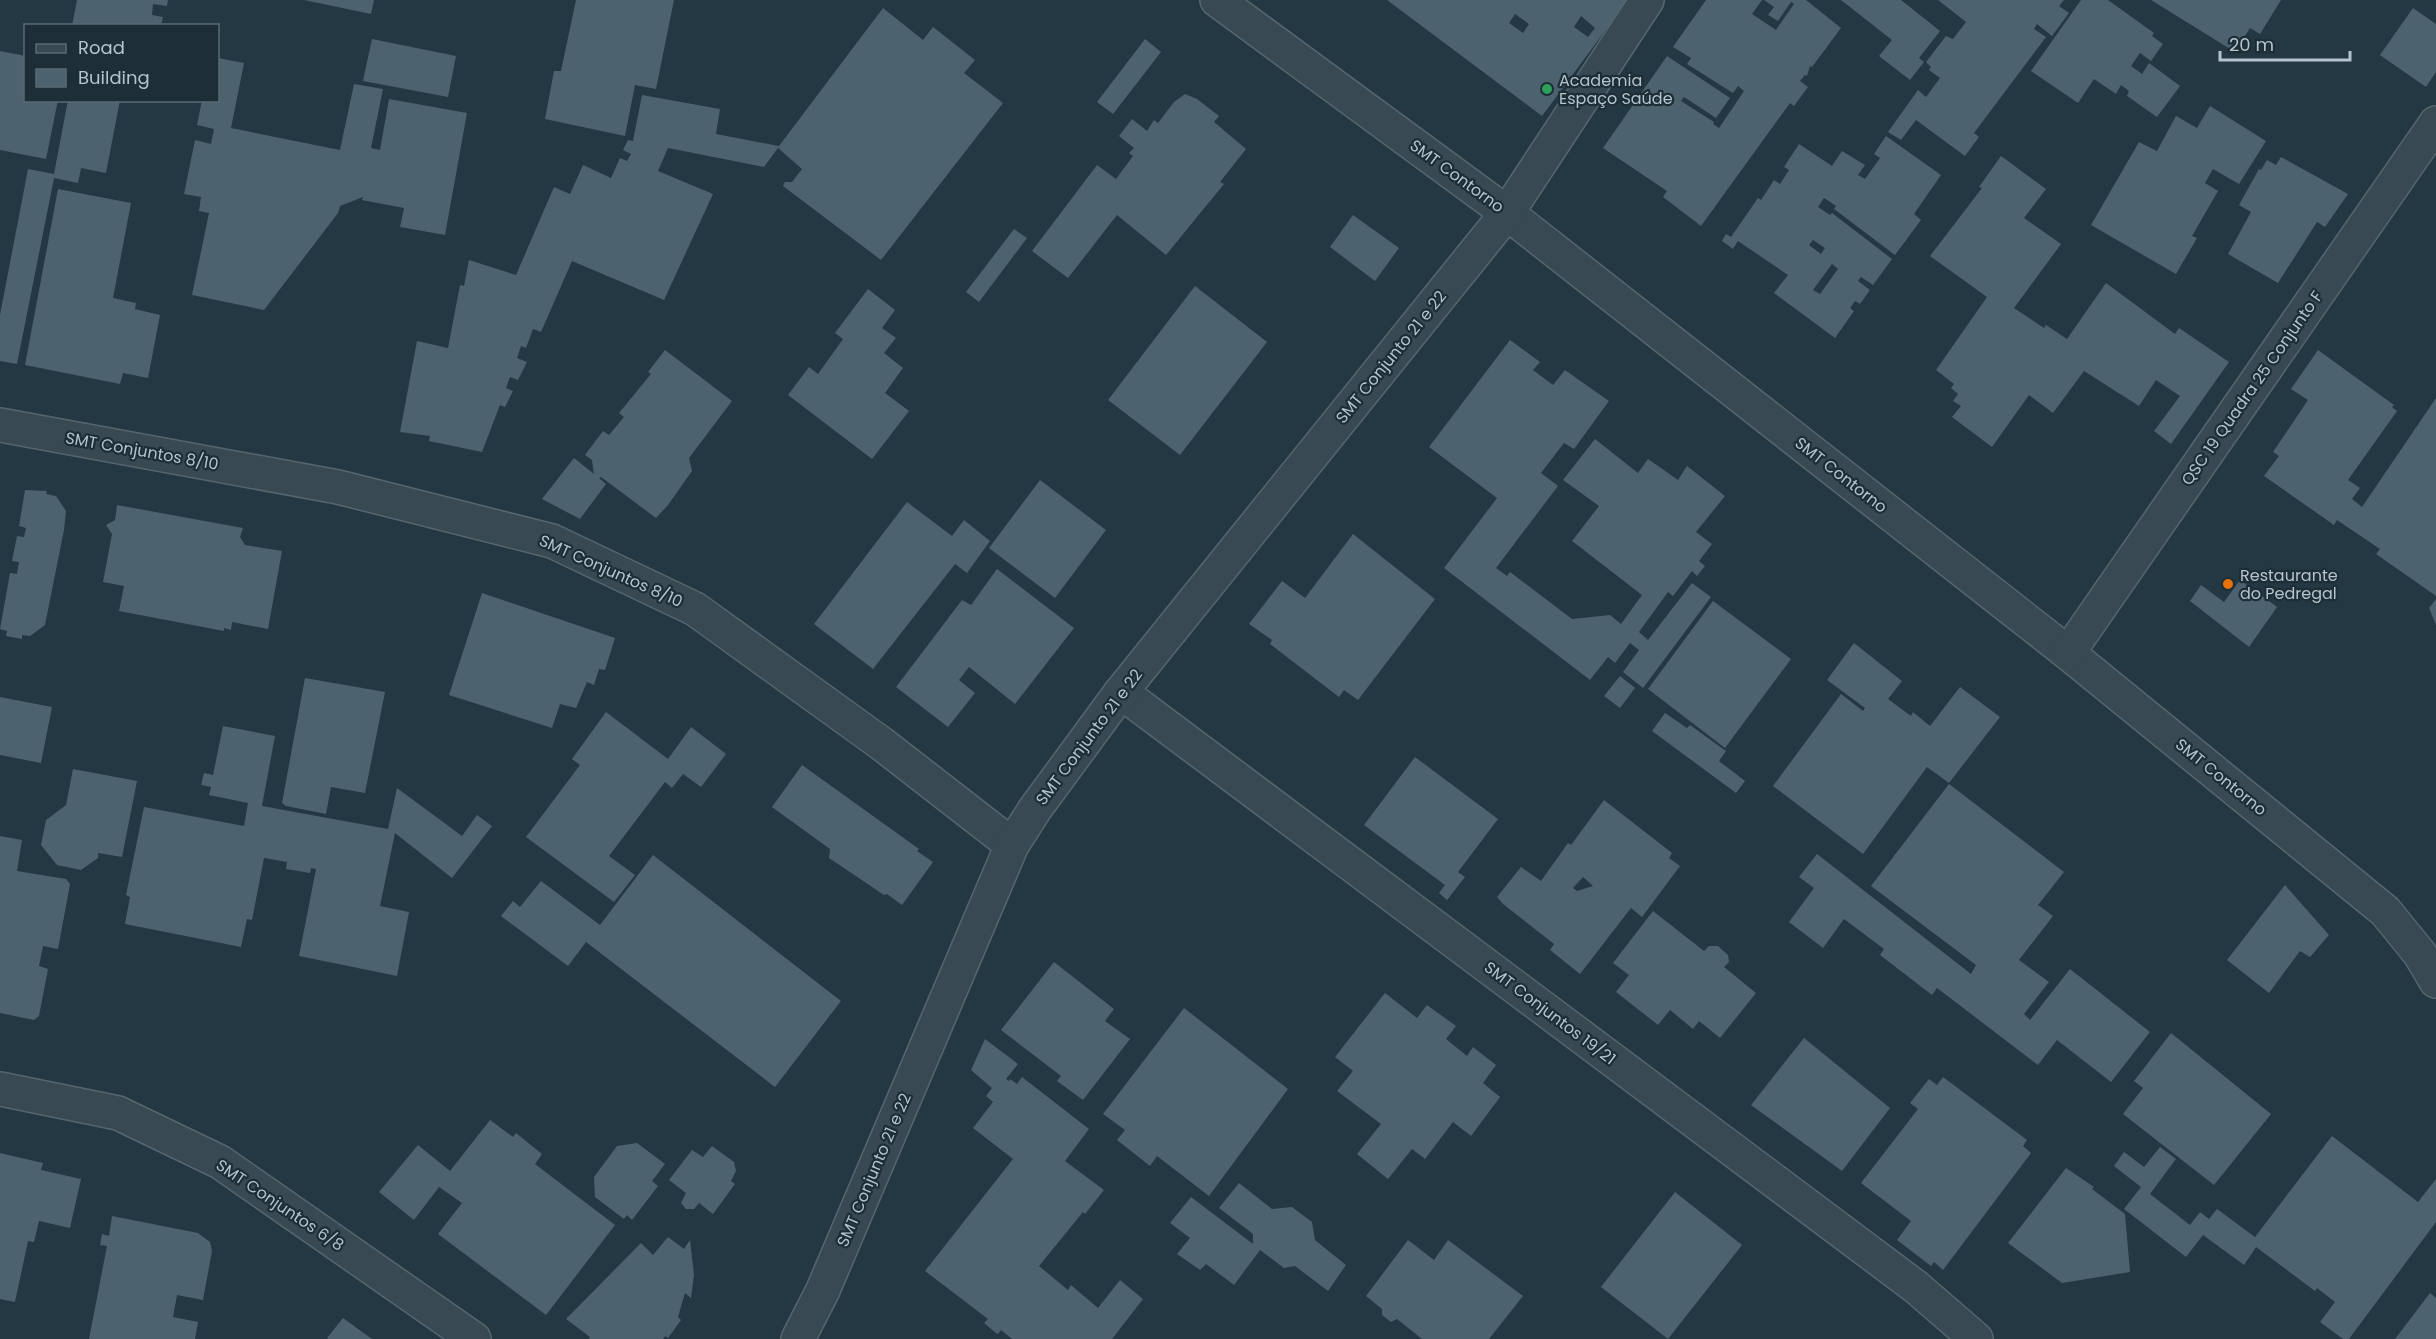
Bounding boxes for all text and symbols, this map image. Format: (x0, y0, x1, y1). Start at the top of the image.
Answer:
legend (24, 24, 219, 102)
scale bar (2220, 24, 2350, 62)
text: 20 m (2229, 32, 2274, 57)
text: Road (78, 35, 125, 60)
text: Building (78, 65, 150, 90)
place label: Academia Espaço Saúde (1559, 69, 1673, 110)
marker: Academia Espaço Saúde (1540, 82, 1554, 96)
street label: SMT Contorno (1405, 134, 1509, 218)
street label: SMT Conjunto 21 e 22 (1330, 286, 1452, 428)
street label: QSC 19 Quadra 25 Conjunto F (2176, 286, 2328, 490)
street label: SMT Conjuntos 8/10 (64, 426, 220, 476)
street label: SMT Contorno (1790, 432, 1892, 518)
street label: SMT Conjuntos 8/10 (536, 529, 686, 613)
place label: Restaurante do Pedregal (2240, 564, 2338, 605)
marker: Restaurante do Pedregal (2221, 577, 2235, 591)
street label: SMT Conjunto 21 e 22 (1030, 664, 1148, 810)
street label: SMT Contorno (2170, 733, 2272, 821)
street label: SMT Conjuntos 19/21 (1480, 956, 1620, 1070)
street label: SMT Conjunto 21 e 22 (831, 1090, 917, 1250)
street label: SMT Conjuntos 6/8 (211, 1154, 349, 1256)

